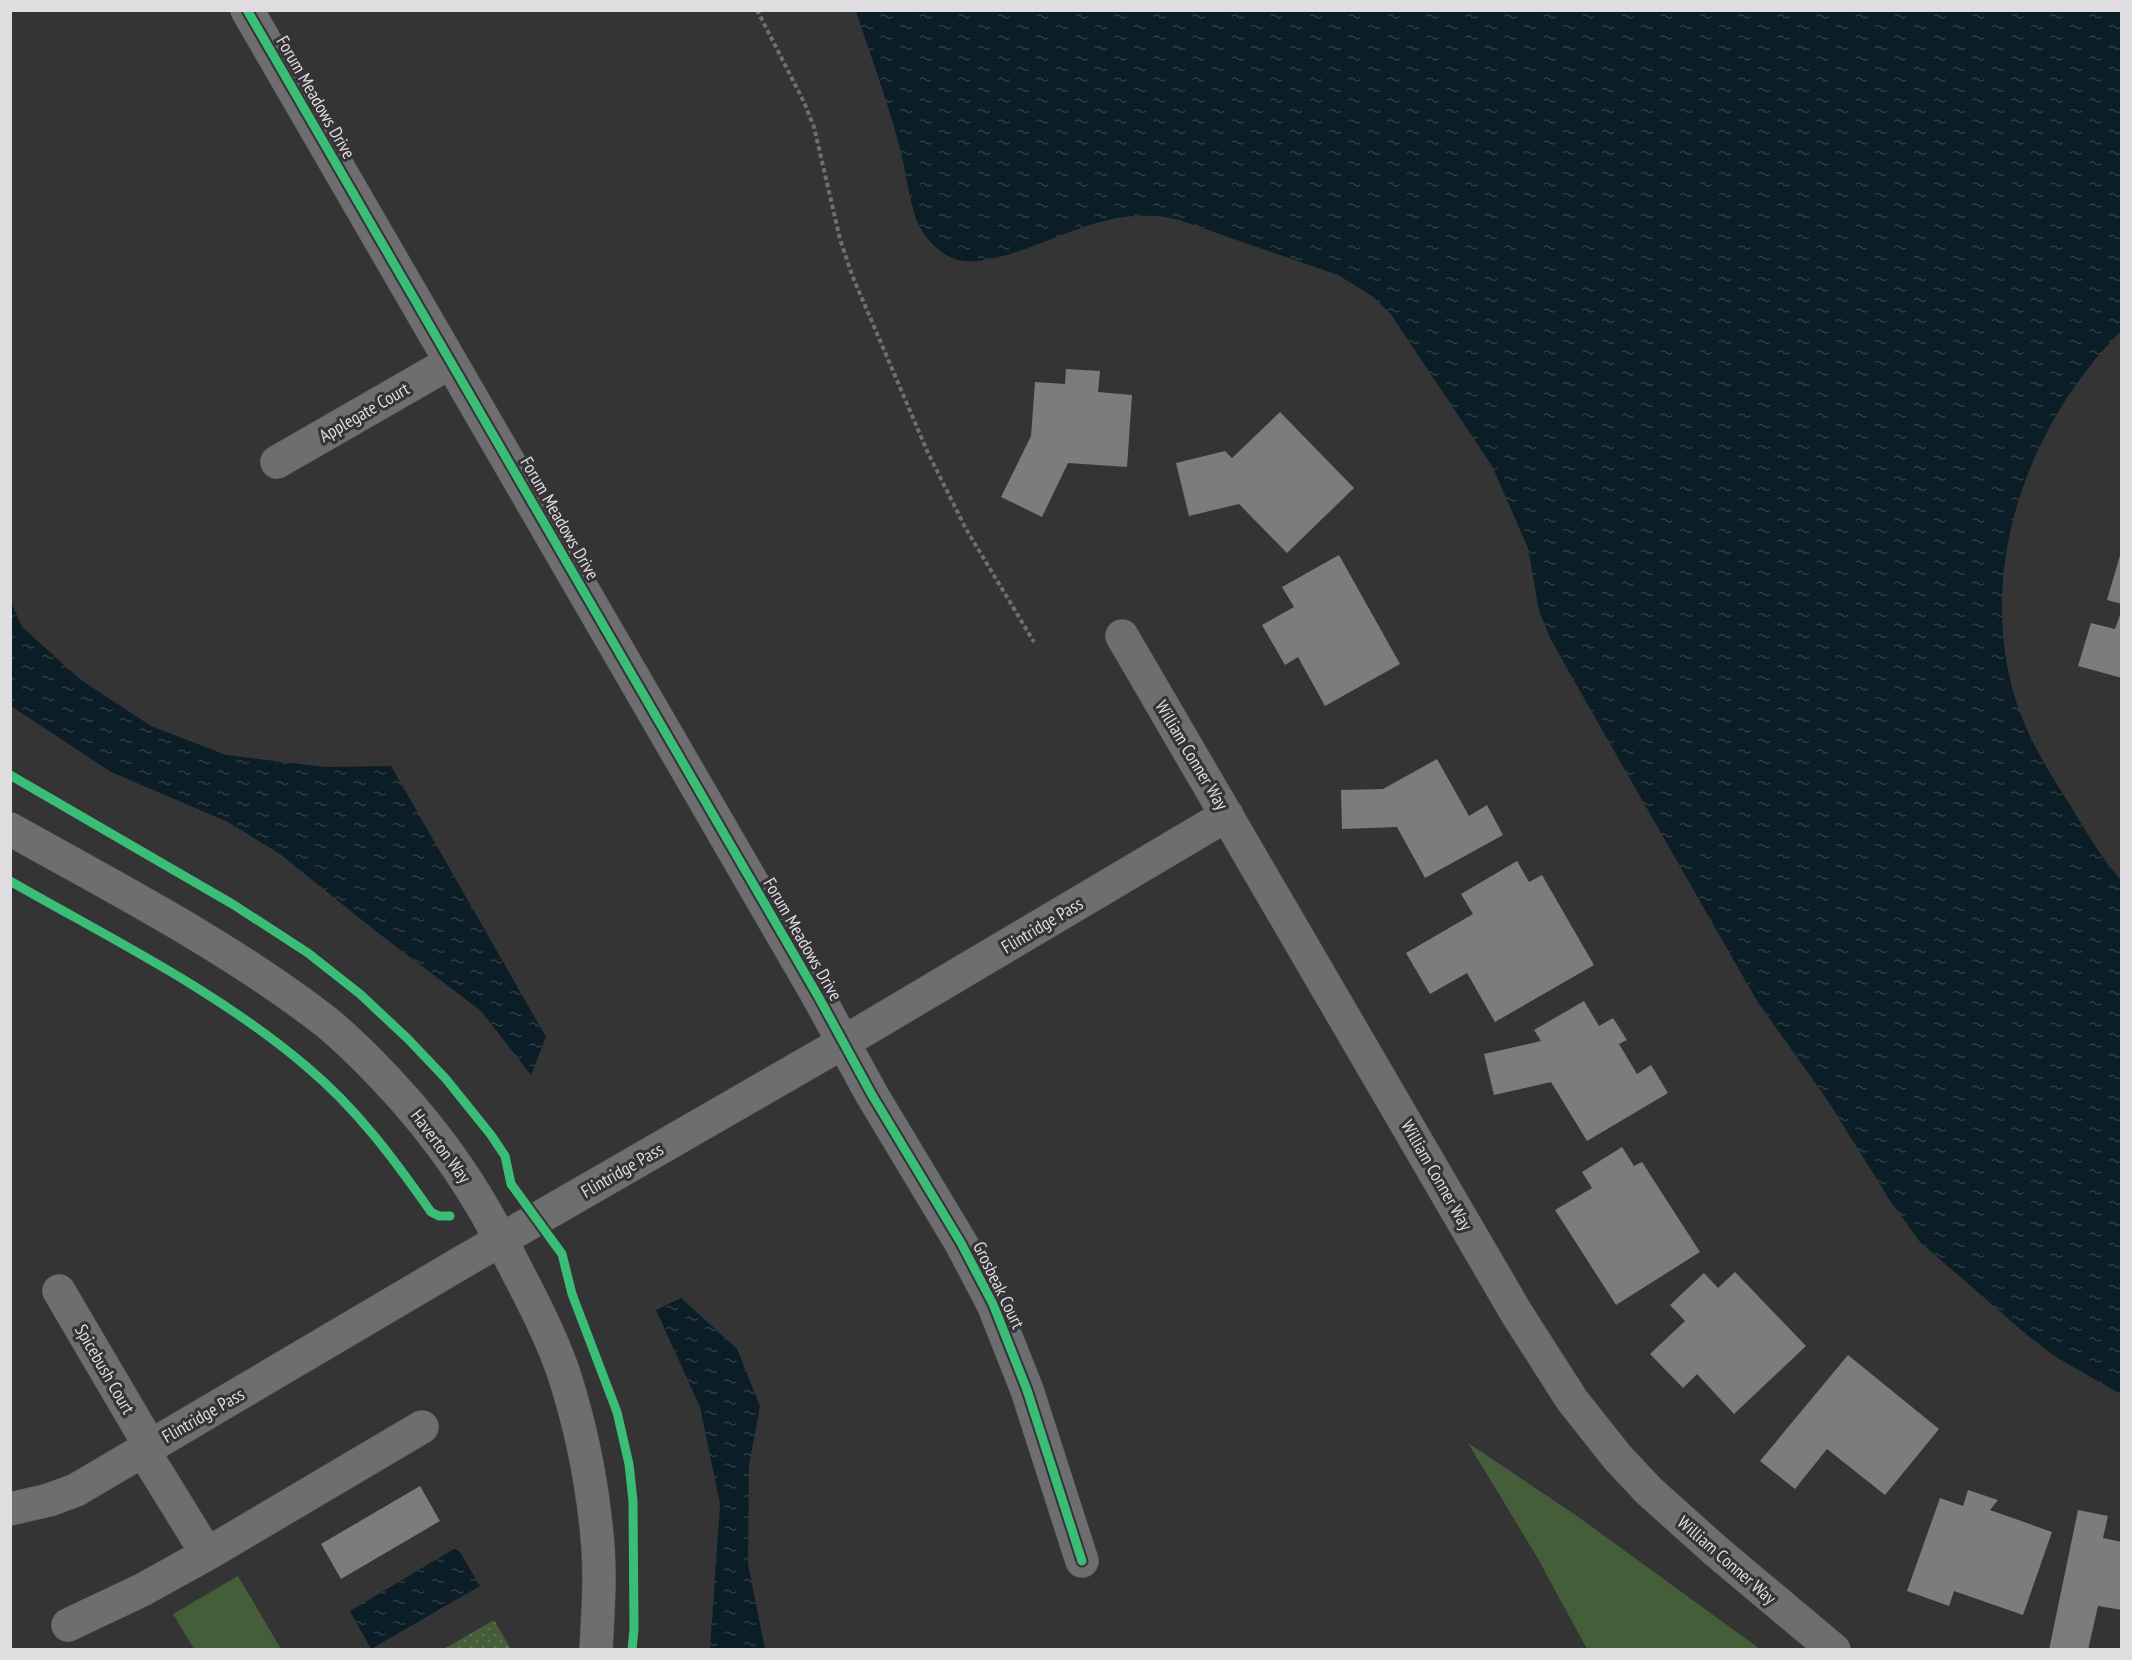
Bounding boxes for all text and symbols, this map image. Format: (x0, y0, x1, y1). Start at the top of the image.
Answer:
street label: Forum Meadows Drive (271, 31, 361, 163)
street label: Applegate Court (315, 377, 413, 447)
street label: Forum Meadows Drive (515, 452, 605, 584)
street label: William Conner Way (1150, 696, 1234, 814)
street label: Forum Meadows Drive (758, 873, 848, 1005)
street label: Flintridge Pass (997, 892, 1087, 958)
street label: Haverton Way (406, 1105, 476, 1187)
street label: William Conner Way (1396, 1116, 1478, 1235)
street label: Flintridge Pass (577, 1137, 667, 1203)
street label: Grosbeak Court (968, 1238, 1030, 1332)
street label: Spicebush Court (70, 1320, 140, 1418)
street label: Flintridge Pass (158, 1382, 248, 1448)
street label: William Conner Way (1673, 1511, 1781, 1609)

